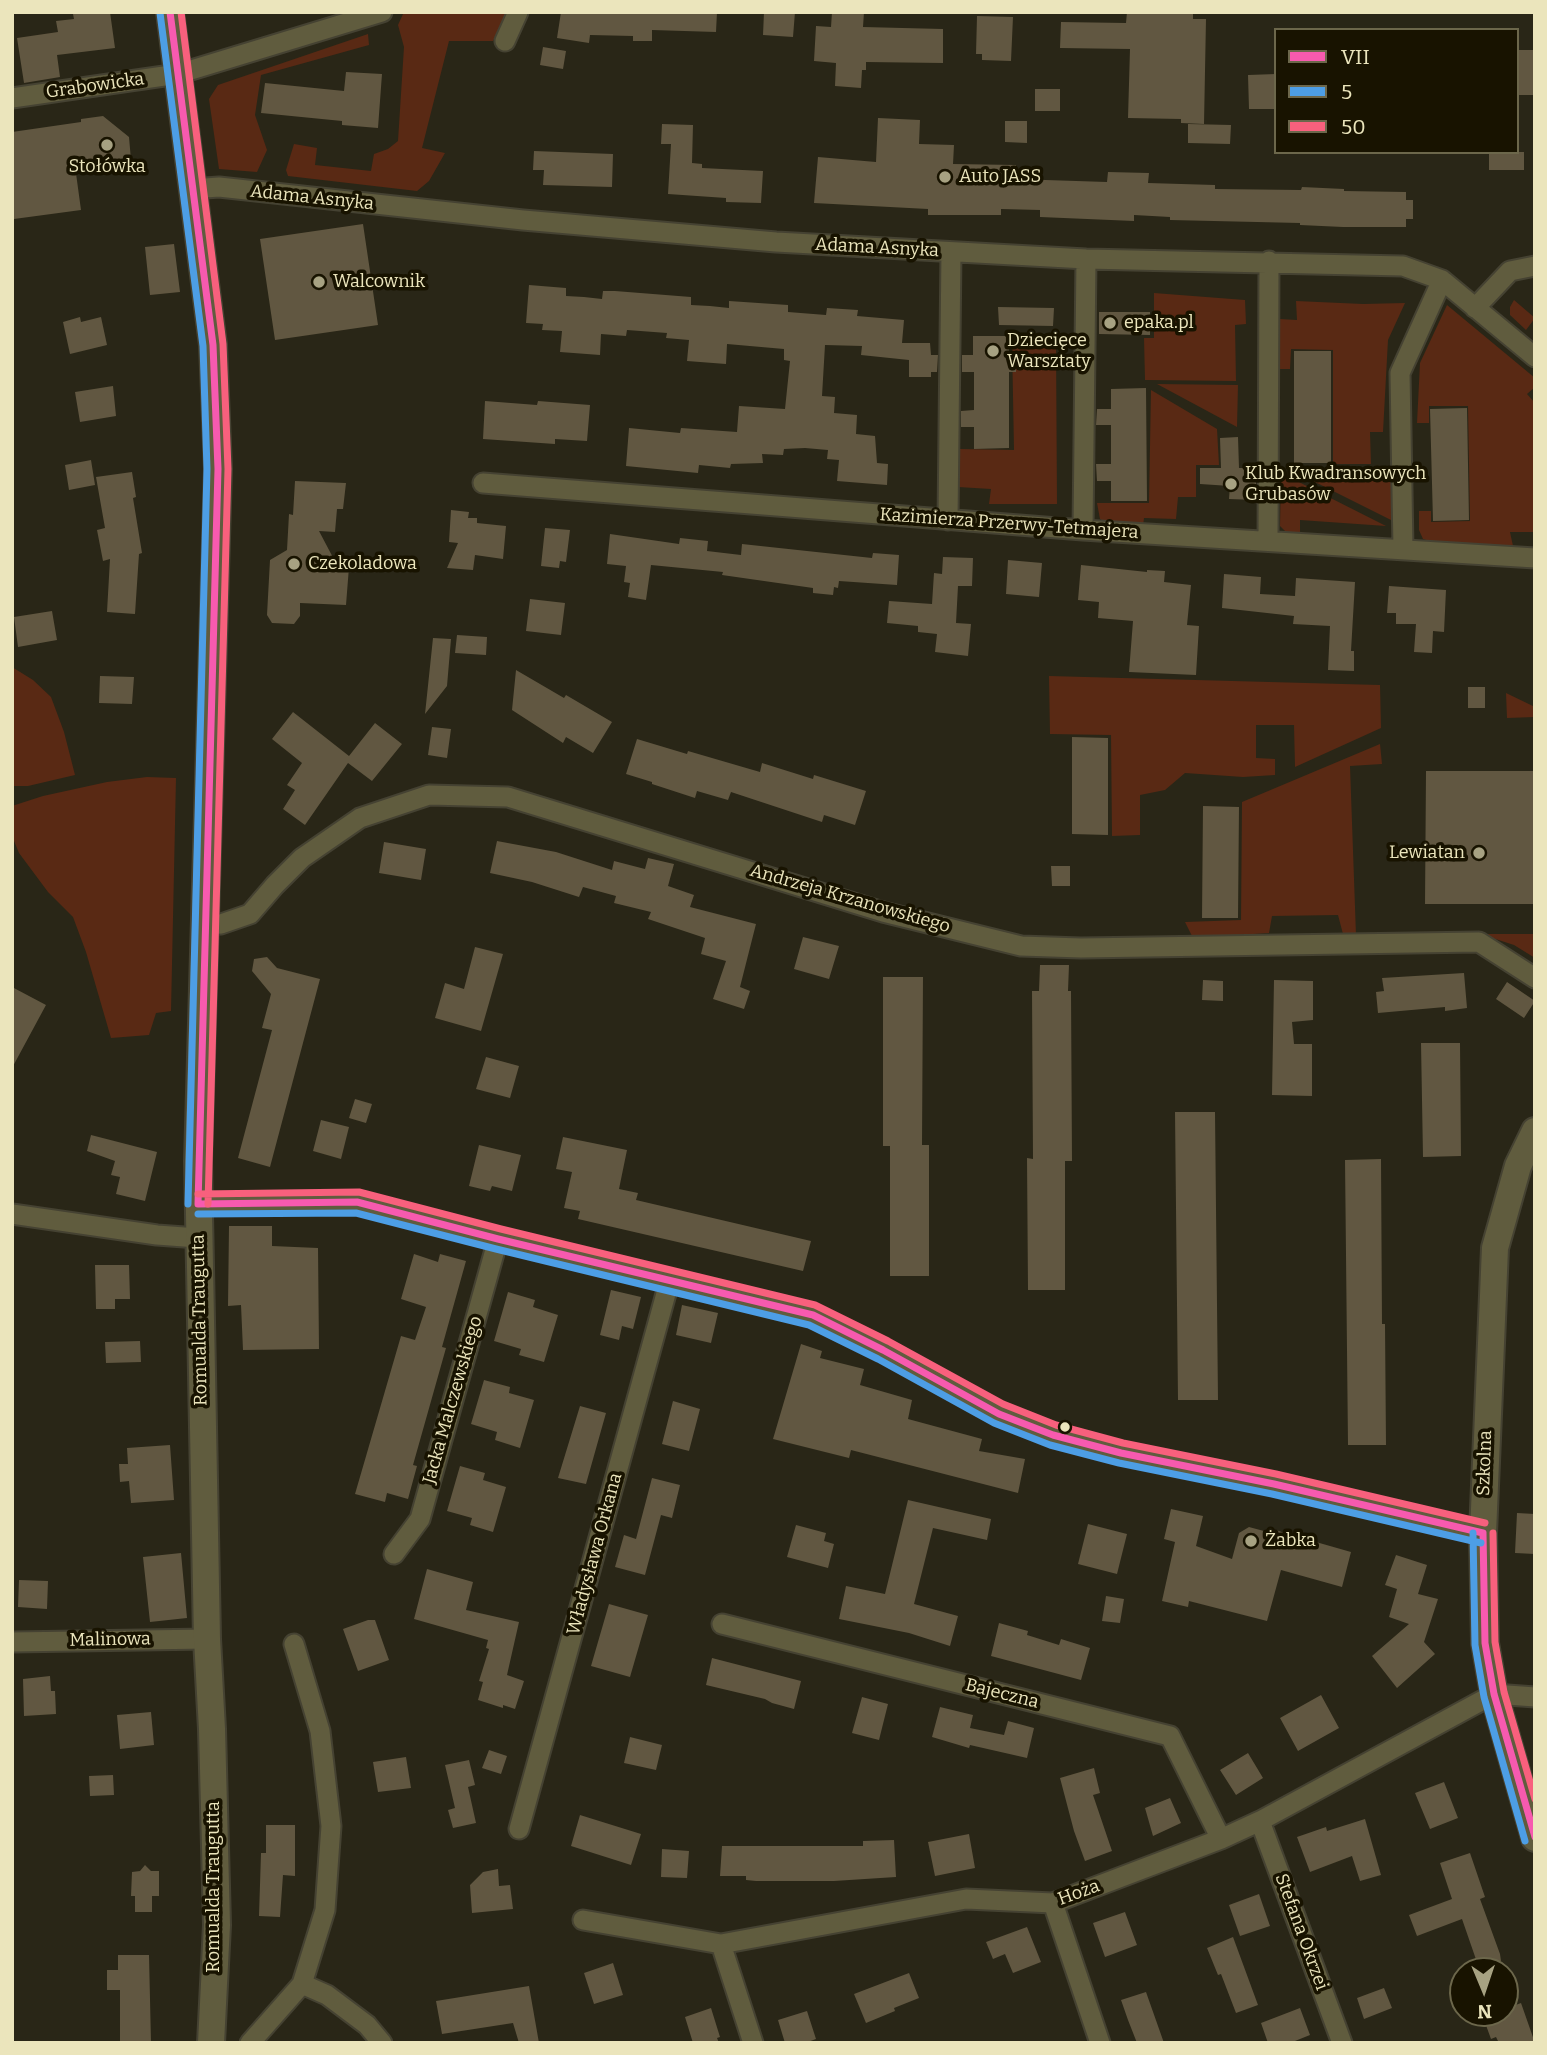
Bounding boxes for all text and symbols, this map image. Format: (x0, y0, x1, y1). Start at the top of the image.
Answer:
legend (1274, 28, 1519, 154)
text: VII (1341, 44, 1370, 70)
street label: Grabowicka (44, 68, 146, 104)
text: 5 (1341, 79, 1352, 105)
text: 50 (1341, 114, 1366, 140)
marker: Stołówka (99, 137, 115, 153)
place label: Stołówka (69, 156, 145, 178)
place label: Auto JASS (959, 166, 1041, 188)
marker: Auto JASS (937, 169, 953, 185)
street label: Adama Asnyka (249, 181, 375, 215)
street label: Adama Asnyka (814, 234, 940, 262)
place label: Walcownik (333, 271, 425, 293)
marker: Walcownik (311, 274, 327, 290)
place label: epaka.pl (1124, 312, 1194, 334)
marker: epaka.pl (1102, 315, 1118, 331)
place label: Dziecięce Warsztaty (1007, 330, 1091, 372)
marker: Dziecięce Warsztaty (985, 343, 1001, 359)
place label: Klub Kwadransowych Grubasów (1245, 463, 1426, 505)
marker: Klub Kwadransowych Grubasów (1223, 476, 1239, 492)
street label: Kazimierza Przerwy-Tetmajera (879, 504, 1139, 544)
place label: Czekoladowa (308, 553, 417, 575)
marker: Czekoladowa (286, 556, 302, 572)
place label: Lewiatan (1389, 842, 1465, 864)
marker: Lewiatan (1471, 845, 1487, 861)
street label: Andrzeja Krzanowskiego (747, 860, 953, 938)
street label: Romualda Traugutta (188, 1234, 212, 1406)
street label: Jacka Malczewskiego (419, 1314, 487, 1486)
unlabelled marker (1058, 1420, 1072, 1434)
street label: Szkolna (1473, 1430, 1497, 1496)
street label: Władysława Orkana (563, 1471, 627, 1637)
place label: Żabka (1265, 1530, 1316, 1552)
marker: Żabka (1243, 1533, 1259, 1549)
street label: Malinowa (69, 1628, 151, 1652)
street label: Bajeczna (963, 1674, 1041, 1714)
street label: Romualda Traugutta (203, 1801, 225, 1973)
street label: Stefana Okrzei (1270, 1871, 1332, 1993)
street label: Hoża (1055, 1876, 1103, 1910)
north arrow (1449, 1957, 1519, 2027)
text: N (1477, 2000, 1492, 2023)

